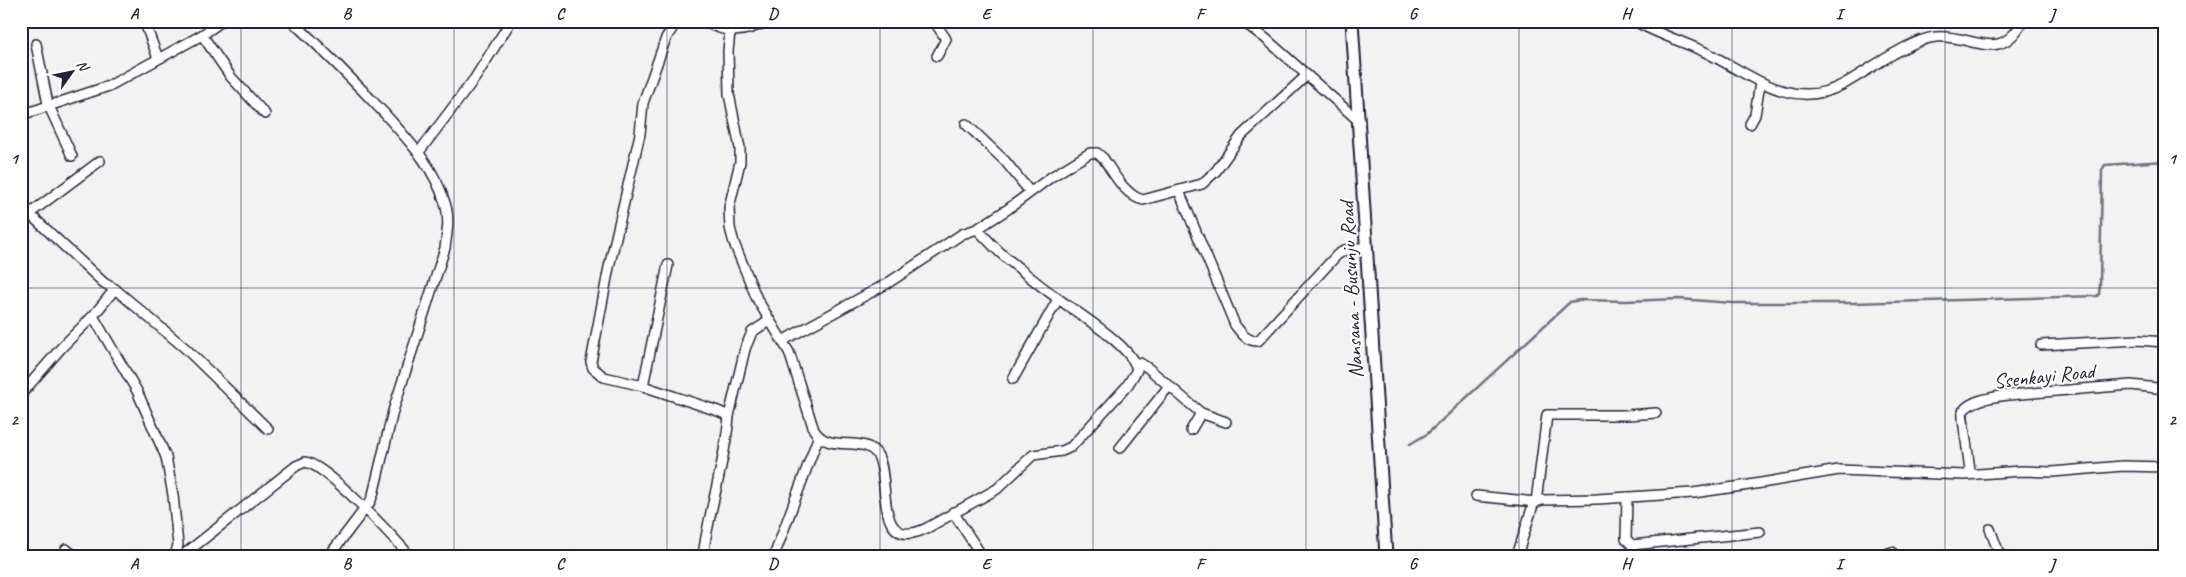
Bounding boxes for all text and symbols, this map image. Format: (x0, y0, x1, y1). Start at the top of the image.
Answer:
text: A (130, 4, 140, 24)
text: B (343, 4, 353, 24)
text: C (556, 4, 566, 24)
text: D (768, 4, 779, 24)
text: E (982, 4, 993, 24)
text: F (1196, 4, 1207, 24)
text: G (1409, 4, 1419, 24)
text: H (1621, 4, 1633, 24)
text: I (1836, 4, 1846, 24)
text: J (2048, 4, 2057, 24)
north arrow (48, 48, 98, 98)
text: N (73, 57, 93, 75)
text: 1 (10, 149, 19, 169)
text: 1 (2168, 149, 2177, 169)
street label: Nansana - Busunju Road (1333, 197, 1369, 379)
street label: Ssenkayi Road (1992, 357, 2099, 394)
text: 2 (10, 410, 19, 430)
text: 2 (2168, 410, 2177, 430)
text: A (130, 554, 140, 574)
text: B (343, 554, 353, 574)
text: C (556, 554, 566, 574)
text: D (768, 554, 779, 574)
text: E (982, 554, 993, 574)
text: F (1196, 554, 1207, 574)
text: G (1409, 554, 1419, 574)
text: H (1621, 554, 1633, 574)
text: I (1836, 554, 1846, 574)
text: J (2048, 554, 2057, 574)

